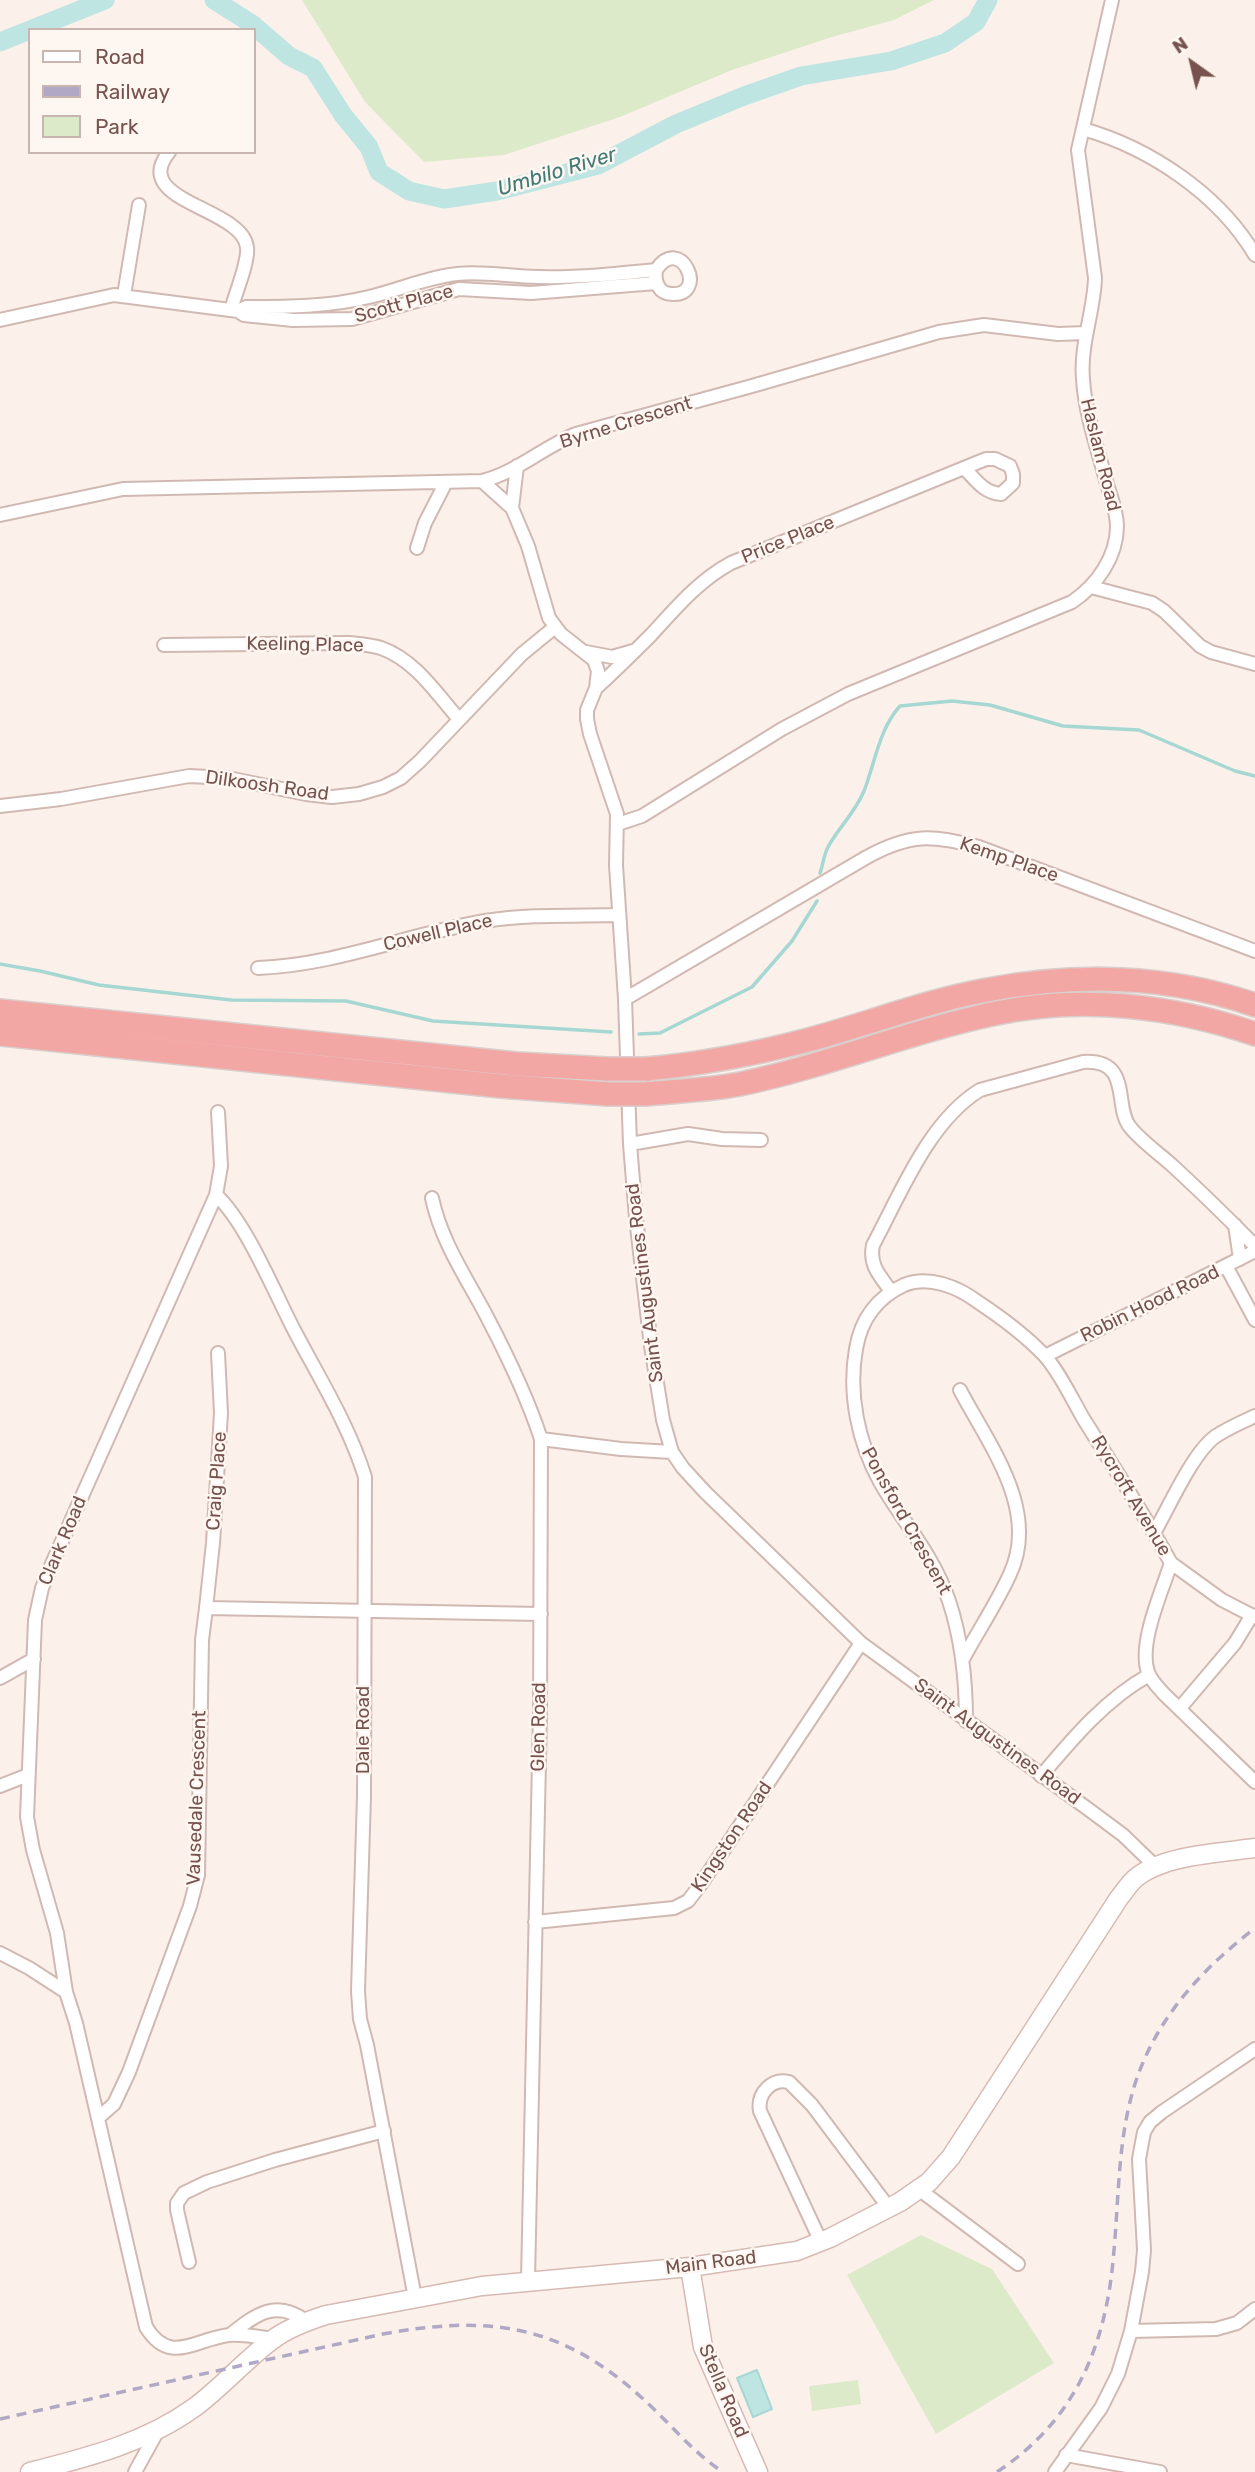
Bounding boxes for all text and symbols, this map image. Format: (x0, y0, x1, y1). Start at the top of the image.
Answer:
legend (28, 28, 256, 154)
north arrow (1157, 28, 1227, 98)
text: N (1168, 32, 1192, 59)
text: Road (95, 44, 145, 69)
text: Railway (95, 79, 170, 104)
text: Park (95, 114, 139, 139)
water label: Umbilo River (494, 142, 620, 202)
street label: Scott Place (352, 280, 456, 328)
street label: Byrne Crescent (557, 392, 695, 454)
street label: Haslam Road (1075, 396, 1125, 514)
street label: Price Place (738, 511, 838, 569)
street label: Keeling Place (246, 633, 364, 657)
street label: Dilkoosh Road (204, 766, 330, 806)
street label: Kemp Place (957, 832, 1061, 888)
street label: Cowell Place (381, 909, 495, 957)
street label: Saint Augustines Road (621, 1182, 669, 1384)
street label: Robin Hood Road (1077, 1261, 1223, 1347)
street label: Craig Place (202, 1431, 232, 1531)
street label: Rycroft Avenue (1086, 1431, 1176, 1561)
street label: Ponsford Crescent (856, 1443, 956, 1599)
street label: Clark Road (34, 1493, 92, 1589)
street label: Saint Augustines Road (909, 1674, 1085, 1810)
street label: Glen Road (527, 1682, 551, 1772)
street label: Dale Road (353, 1686, 375, 1774)
street label: Vausedale Crescent (183, 1710, 211, 1886)
street label: Kingston Road (687, 1778, 777, 1896)
street label: Main Road (664, 2246, 758, 2280)
street label: Stella Road (693, 2341, 753, 2441)

